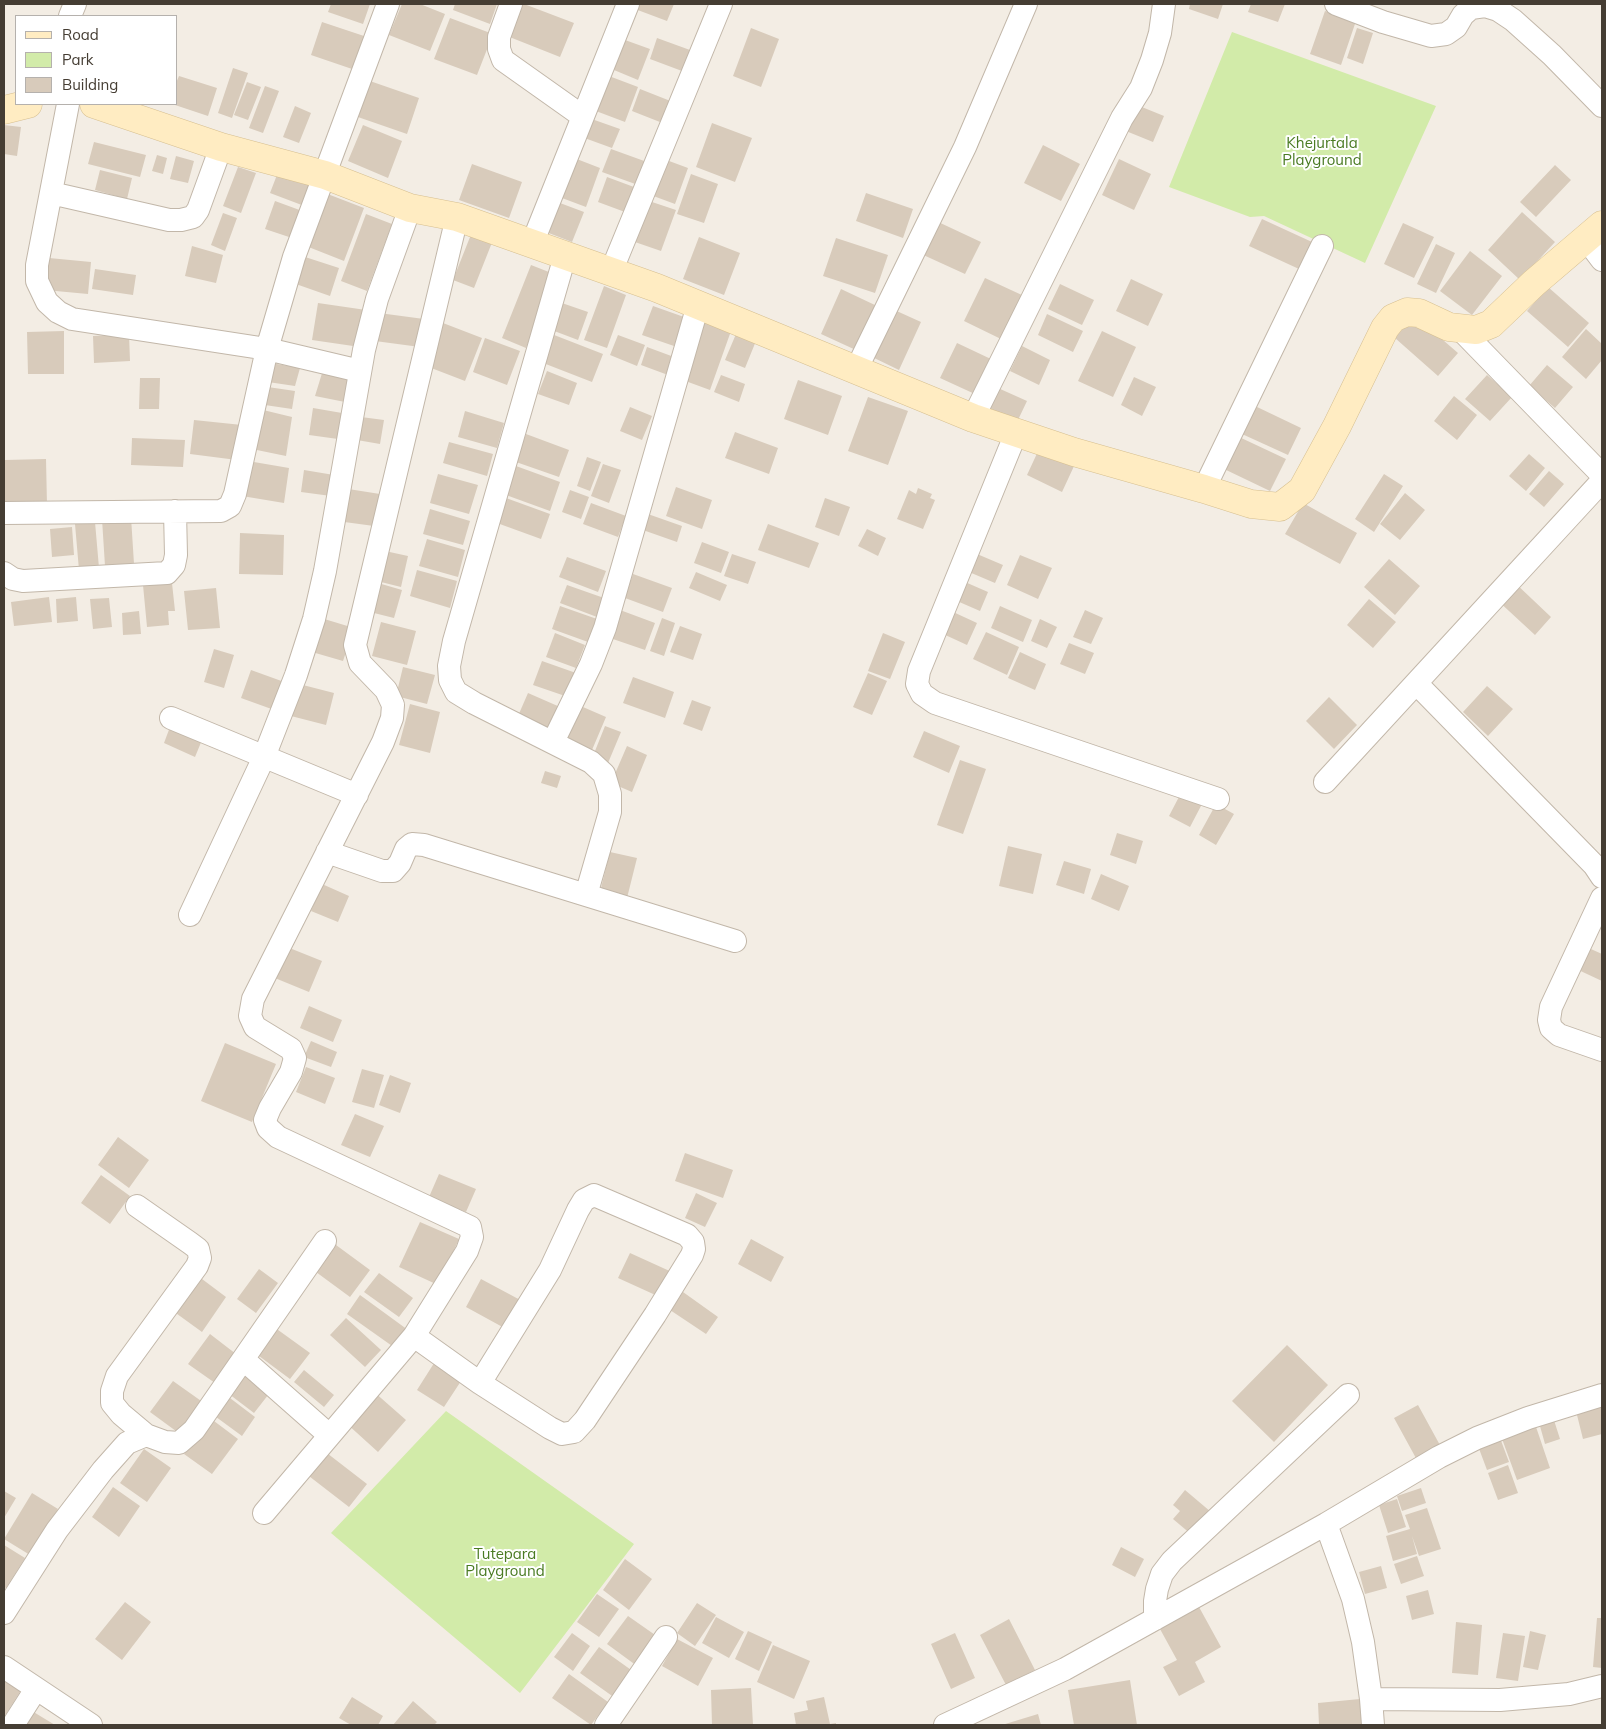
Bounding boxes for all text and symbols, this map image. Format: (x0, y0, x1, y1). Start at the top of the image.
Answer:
legend (15, 15, 178, 105)
text: Road (62, 25, 99, 44)
text: Park (62, 50, 94, 69)
text: Building (62, 75, 118, 94)
park label: Khejurtala Playground (1282, 134, 1362, 169)
park label: Tutepara Playground (465, 1545, 545, 1580)

